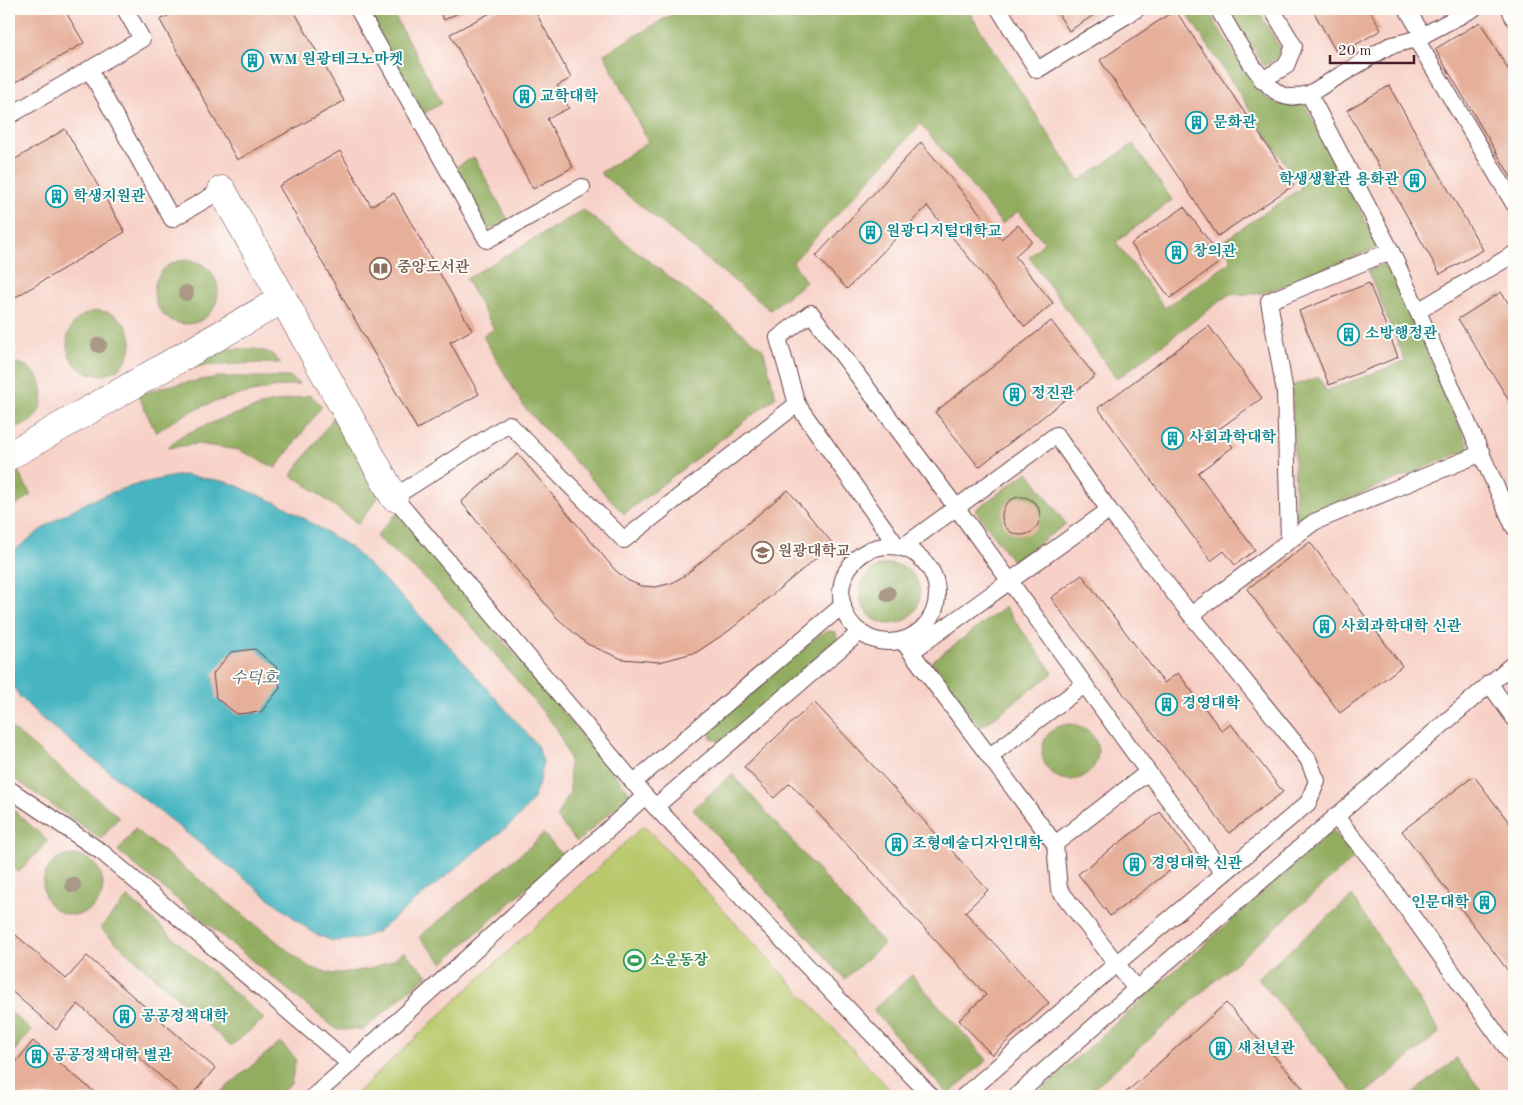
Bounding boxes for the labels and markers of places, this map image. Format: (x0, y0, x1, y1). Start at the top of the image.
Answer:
building icon: WM 원광테크노마켓 (240, 48, 264, 72)
place label: WM 원광테크노마켓 (268, 50, 403, 68)
building icon: 교학대학 (512, 85, 536, 109)
place label: 교학대학 (540, 87, 598, 105)
building icon: 문화관 (1185, 111, 1209, 135)
place label: 문화관 (1213, 113, 1257, 131)
building icon: 학생생활관 용화관 (1403, 168, 1427, 192)
place label: 학생생활관 용화관 (1279, 170, 1400, 188)
building icon: 학생지원관 (45, 185, 69, 209)
place label: 학생지원관 (73, 187, 146, 205)
building icon: 원광디지털대학교 (858, 220, 882, 244)
place label: 원광디지털대학교 (886, 222, 1002, 240)
building icon: 창의관 (1165, 240, 1189, 264)
place label: 창의관 (1193, 242, 1237, 260)
library icon: 중앙도서관 (369, 256, 393, 280)
place label: 중앙도서관 (397, 258, 470, 276)
building icon: 소방행정관 (1337, 322, 1361, 346)
place label: 소방행정관 (1365, 324, 1438, 342)
building icon: 정진관 (1003, 382, 1027, 406)
place label: 정진관 (1031, 384, 1075, 402)
building icon: 사회과학대학 (1161, 426, 1185, 450)
place label: 사회과학대학 (1189, 428, 1276, 446)
school or university icon: 원광대학교 (750, 540, 774, 564)
place label: 원광대학교 (778, 542, 851, 560)
building icon: 사회과학대학 신관 (1313, 615, 1337, 639)
place label: 사회과학대학 신관 (1341, 617, 1462, 635)
building icon: 경영대학 (1154, 692, 1178, 716)
place label: 경영대학 (1182, 694, 1240, 712)
building icon: 조형예술디자인대학 (884, 832, 908, 856)
place label: 조형예술디자인대학 (912, 834, 1043, 852)
building icon: 경영대학 신관 (1123, 852, 1147, 876)
place label: 경영대학 신관 (1151, 854, 1243, 872)
building icon: 인문대학 (1473, 891, 1497, 915)
place label: 인문대학 (1411, 893, 1470, 911)
sports icon: 소운동장 (622, 949, 646, 973)
place label: 소운동장 (650, 951, 708, 969)
building icon: 공공정책대학 (113, 1005, 137, 1029)
place label: 공공정책대학 (141, 1007, 228, 1025)
building icon: 새천년관 (1209, 1037, 1233, 1061)
place label: 새천년관 (1237, 1039, 1295, 1057)
building icon: 공공정책대학 별관 (24, 1044, 48, 1068)
place label: 공공정책대학 별관 (52, 1046, 173, 1064)

